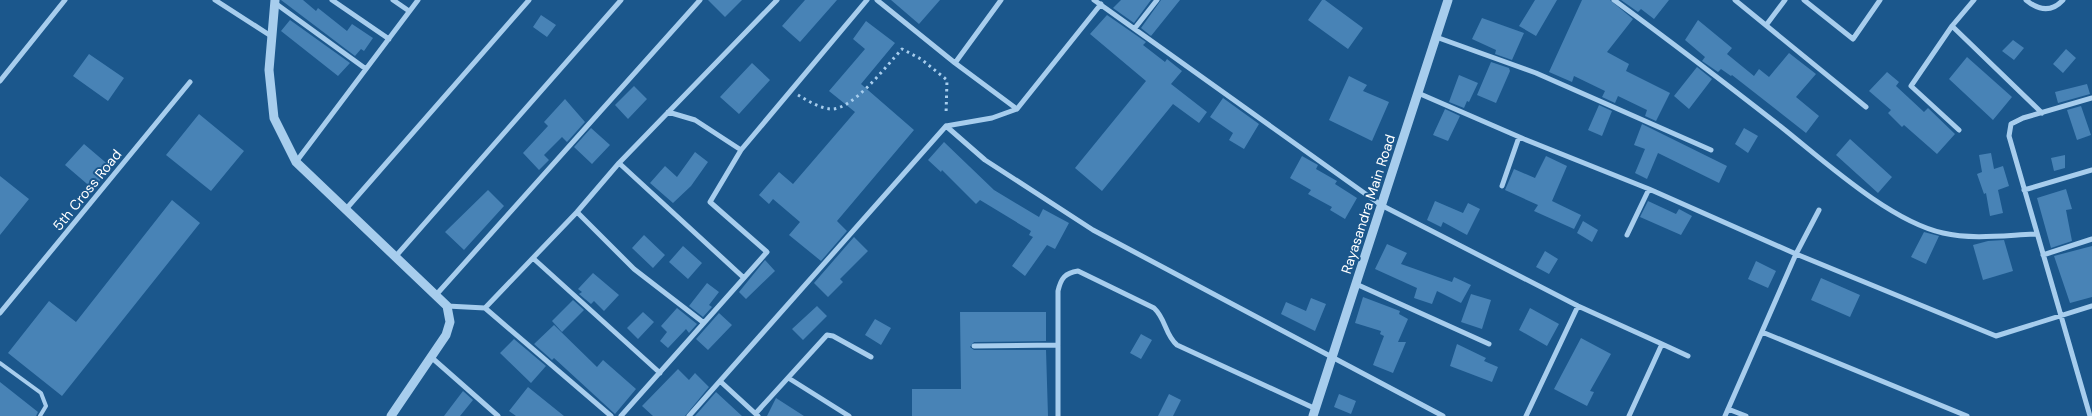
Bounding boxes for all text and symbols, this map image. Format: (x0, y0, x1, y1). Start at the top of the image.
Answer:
street label: Rayasandra Main Road (1337, 132, 1399, 276)
street label: 5th Cross Road (49, 146, 125, 234)

